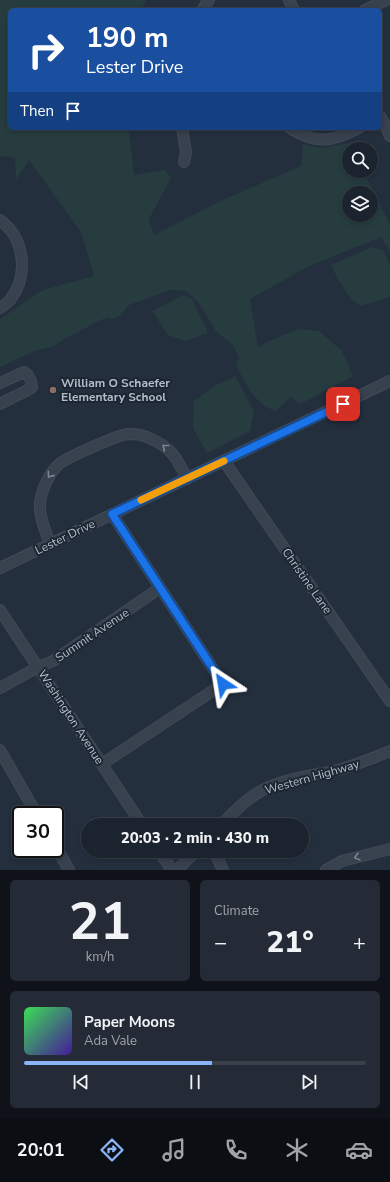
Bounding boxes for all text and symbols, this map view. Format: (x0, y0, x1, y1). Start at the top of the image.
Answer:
text: 190 m (86, 19, 169, 57)
icon: right (20, 24, 72, 76)
text: Lester Drive (86, 55, 183, 79)
icon: arrive (62, 100, 84, 122)
text: Then (20, 101, 54, 121)
map controls (342, 142, 378, 222)
button: search (342, 142, 378, 178)
button: layers (342, 186, 378, 222)
place label: William O Schaefer Elementary School (61, 375, 170, 405)
marker: William O Schaefer Elementary School (48, 385, 58, 395)
pin (326, 387, 360, 421)
icon: arrive (332, 393, 354, 415)
one-way arrow (163, 445, 170, 452)
one-way arrow (47, 471, 55, 478)
street label: Lester Drive (32, 516, 98, 558)
street label: Christine Lane (278, 545, 336, 617)
street label: Summit Avenue (52, 604, 132, 666)
position arrow (202, 663, 244, 705)
street label: Washington Avenue (34, 667, 108, 767)
street label: Western Highway (263, 756, 362, 798)
speed limit sign: 30 (12, 806, 64, 858)
text: 20:03 · 2 min · 430 m (121, 828, 269, 848)
one-way arrow (354, 853, 360, 861)
text: 21 (69, 886, 131, 957)
text: Climate (214, 902, 259, 920)
text: 21° (266, 922, 314, 963)
text: − (214, 928, 227, 958)
text: + (353, 928, 366, 958)
text: km/h (86, 948, 114, 966)
text: Paper Moons (84, 1012, 175, 1032)
text: Ada Vale (84, 1032, 137, 1050)
icon: previous (70, 1071, 92, 1093)
icon: pause (184, 1071, 206, 1093)
icon: next (298, 1071, 320, 1093)
icon: directions (98, 1136, 126, 1164)
icon: music (160, 1136, 188, 1164)
icon: phone (222, 1136, 250, 1164)
icon: climate (283, 1136, 311, 1164)
icon: car (345, 1136, 373, 1164)
text: 20:01 (17, 1138, 65, 1162)

